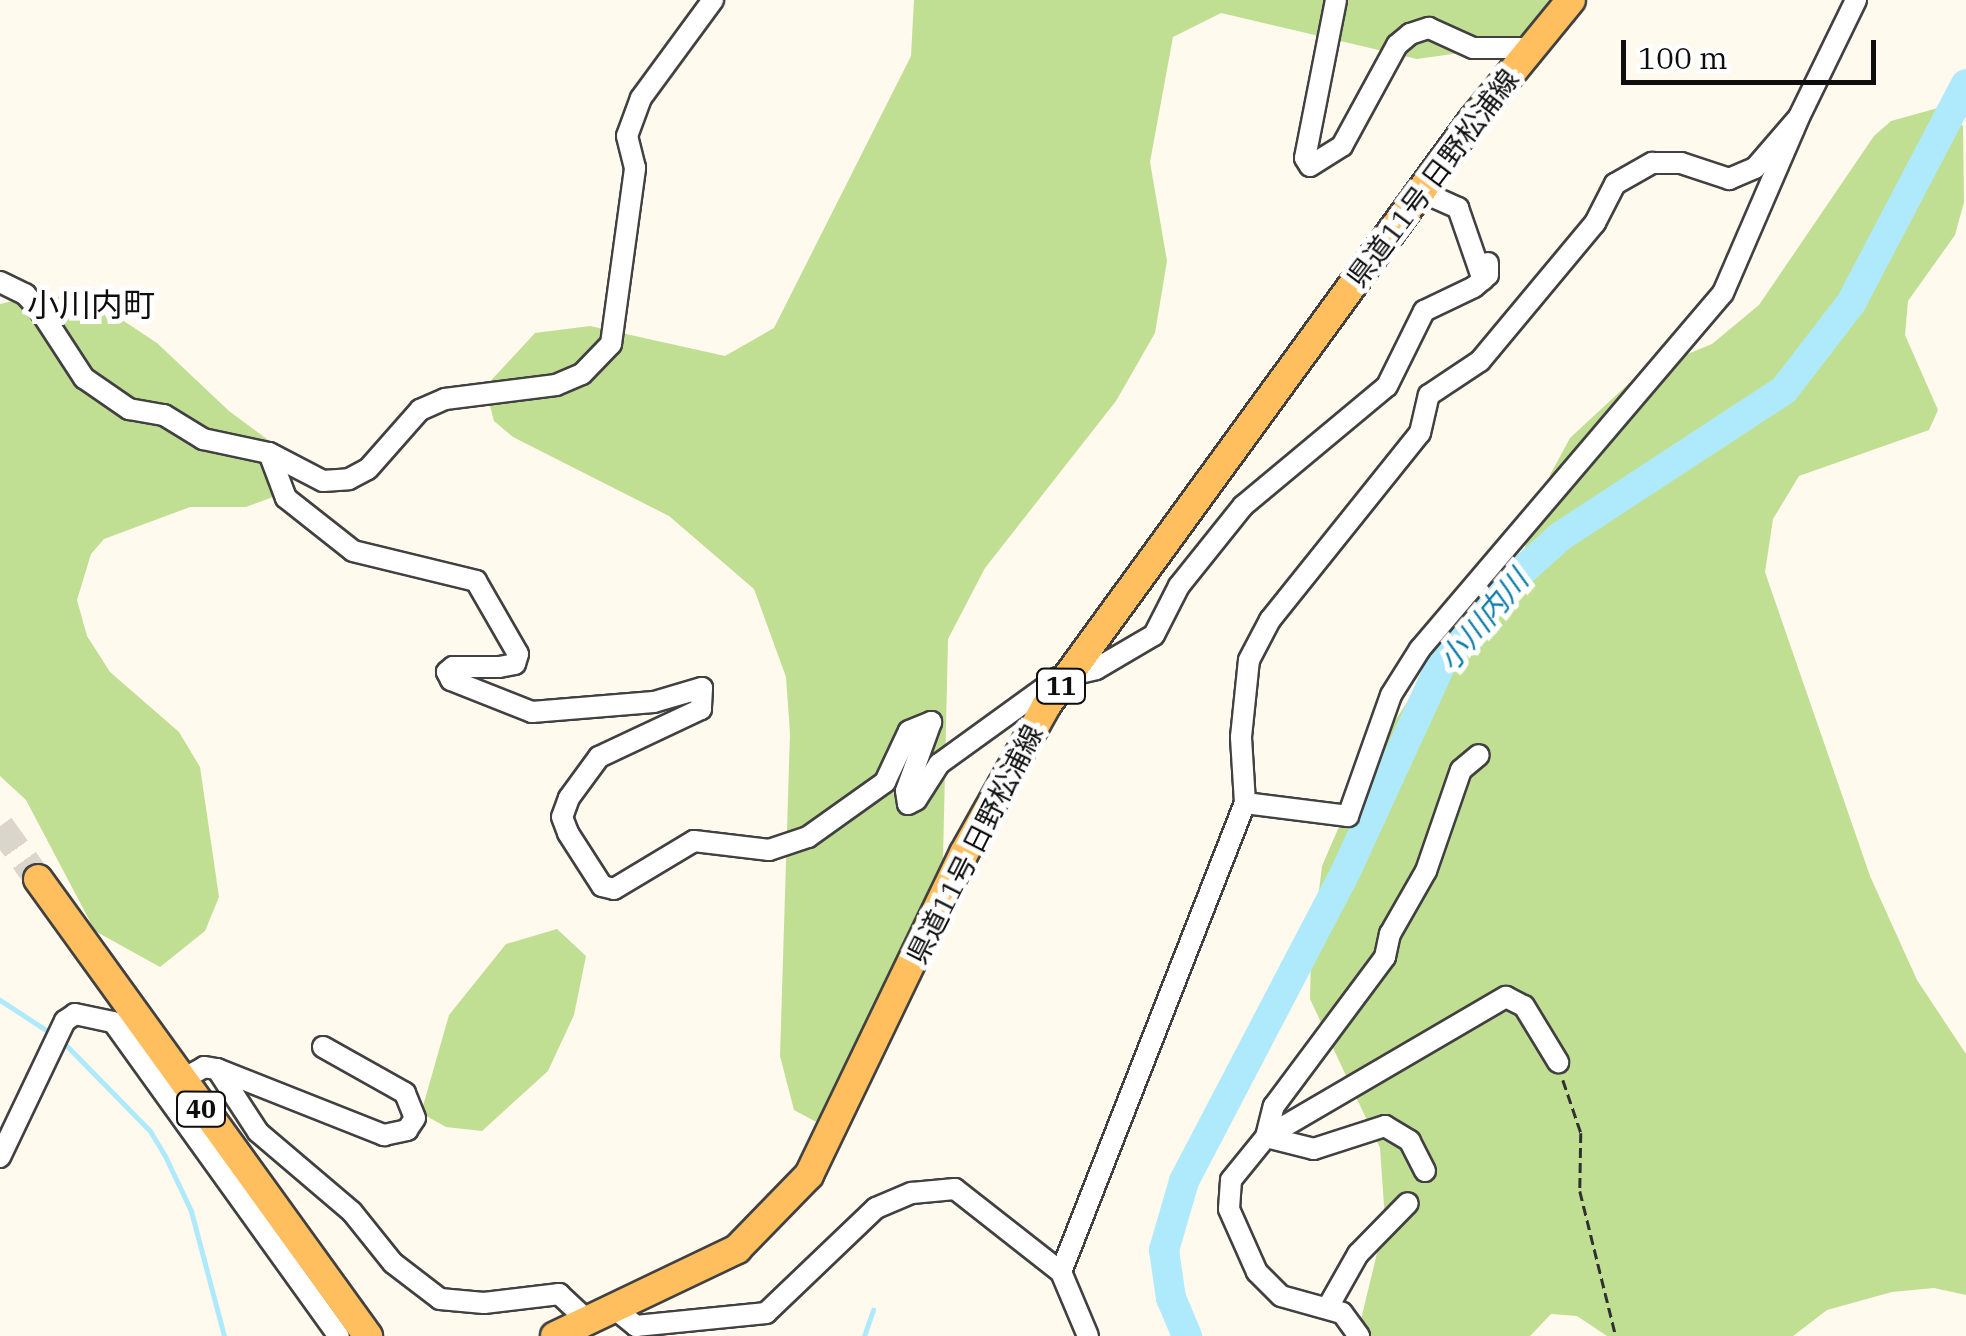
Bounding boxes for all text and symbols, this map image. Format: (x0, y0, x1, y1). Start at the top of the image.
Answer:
scale bar (1626, 20, 1881, 82)
text: 100 m (1638, 38, 1728, 77)
street label: 県道11号 日野松浦線 (1340, 62, 1526, 294)
district label: 小川内町 (27, 285, 155, 323)
water label: 小川内川 (1431, 562, 1535, 678)
road number: 11 (1036, 666, 1086, 706)
street label: 県道11号 日野松浦線 (900, 719, 1050, 969)
road number: 40 (176, 1089, 226, 1129)

